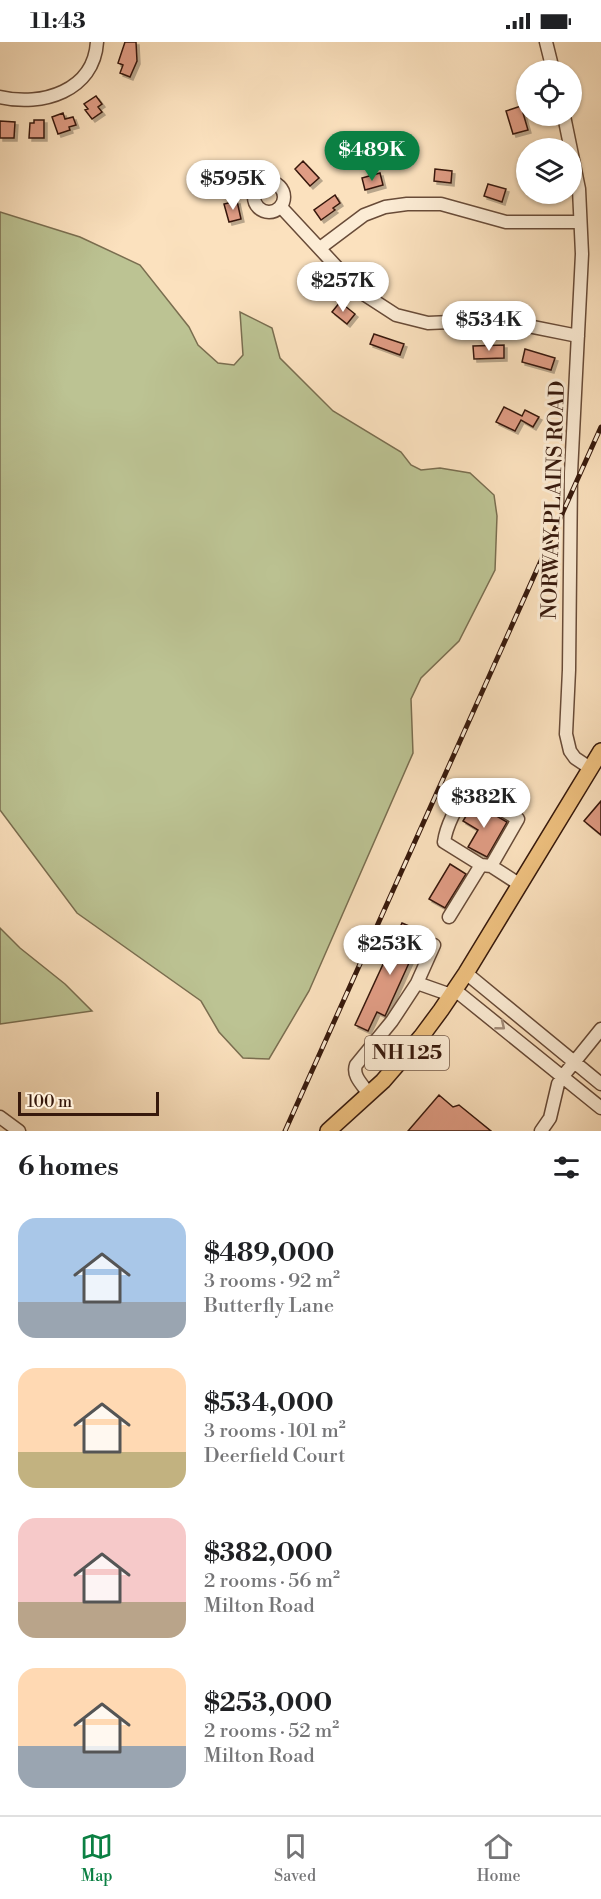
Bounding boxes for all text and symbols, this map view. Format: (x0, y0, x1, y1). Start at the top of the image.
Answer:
text: 11:43 (30, 8, 86, 35)
map controls (516, 60, 582, 204)
button: locate (516, 60, 582, 126)
pin: $489K (330, 131, 414, 182)
text: $489K (339, 138, 405, 163)
button: layers (516, 138, 582, 204)
pin: $595K (191, 160, 275, 211)
text: $595K (200, 167, 266, 192)
pin: $257K (301, 262, 385, 313)
text: $257K (311, 269, 375, 294)
pin: $534K (447, 301, 531, 352)
text: $534K (456, 308, 522, 333)
street label: NORWAY PLAINS ROAD (537, 380, 571, 620)
pin: $382K (442, 778, 526, 829)
text: $382K (451, 785, 517, 810)
pin: $253K (348, 925, 432, 976)
text: $253K (357, 932, 423, 957)
one-way arrow (494, 1019, 505, 1030)
road number: NH 125 (365, 1036, 449, 1070)
scale bar (18, 1089, 159, 1116)
text: 100 m (27, 1092, 72, 1112)
text: 6 homes (18, 1151, 119, 1183)
icon: filters (550, 1151, 583, 1184)
text: $489,000 (204, 1237, 335, 1269)
icon: home (66, 1242, 138, 1314)
text: 3 rooms · 92 m² (204, 1269, 340, 1294)
text: Butterfly Lane (204, 1294, 334, 1319)
text: $534,000 (204, 1387, 334, 1419)
icon: home (66, 1392, 138, 1464)
text: 3 rooms · 101 m² (204, 1419, 346, 1444)
text: Deerfield Court (204, 1444, 345, 1469)
text: $382,000 (204, 1537, 333, 1569)
icon: home (66, 1542, 138, 1614)
text: 2 rooms · 56 m² (204, 1569, 340, 1594)
text: Milton Road (204, 1594, 315, 1619)
text: $253,000 (204, 1687, 332, 1719)
icon: home (66, 1692, 138, 1764)
text: 2 rooms · 52 m² (204, 1719, 339, 1744)
text: Milton Road (204, 1744, 315, 1769)
tab: Map (80, 1830, 113, 1886)
tab: Saved (274, 1830, 316, 1886)
tab: Home (477, 1830, 521, 1886)

